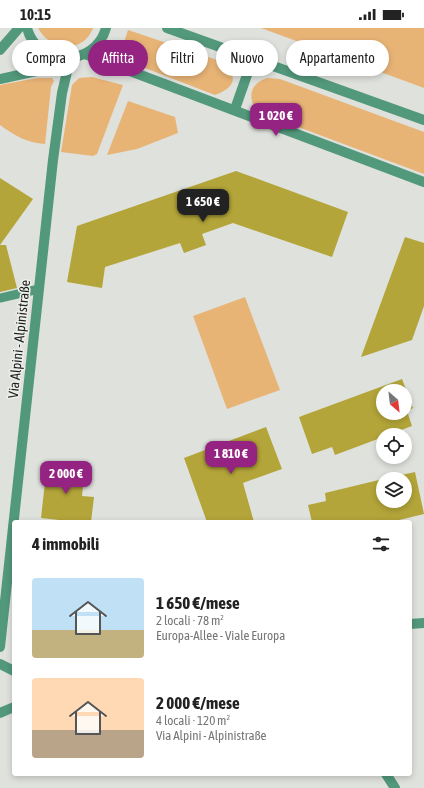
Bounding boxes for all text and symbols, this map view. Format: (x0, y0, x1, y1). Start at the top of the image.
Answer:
text: 10:15 (20, 6, 51, 23)
chip: Compra (12, 40, 80, 76)
chip: Affitta (88, 40, 148, 76)
chip: Filtri (156, 40, 208, 76)
chip: Nuovo (216, 40, 278, 76)
chip: Appartamento (286, 40, 389, 76)
pin: 1 020 € (239, 103, 313, 137)
text: 1 020 € (259, 108, 293, 123)
pin: 1 650 € (166, 189, 240, 223)
text: 1 650 € (186, 194, 220, 209)
street label: Via Alpini - Alpinistraße (5, 279, 33, 399)
north arrow (376, 384, 412, 420)
map controls (376, 384, 412, 508)
button: locate (376, 428, 412, 464)
pin: 1 810 € (194, 441, 268, 475)
text: 1 810 € (214, 446, 248, 461)
pin: 2 000 € (29, 461, 103, 495)
text: 2 000 € (49, 466, 83, 481)
button: layers (376, 472, 412, 508)
icon: filters (370, 533, 392, 555)
text: 4 immobili (32, 534, 99, 554)
text: 1 650 €/mese (156, 593, 240, 613)
icon: home (64, 594, 112, 642)
text: 2 locali · 78 m² (156, 613, 224, 628)
text: Europa-Allee - Viale Europa (156, 628, 285, 643)
text: 2 000 €/mese (156, 693, 240, 713)
icon: home (64, 694, 112, 742)
text: 4 locali · 120 m² (156, 713, 230, 728)
text: Via Alpini - Alpinistraße (156, 728, 267, 743)

